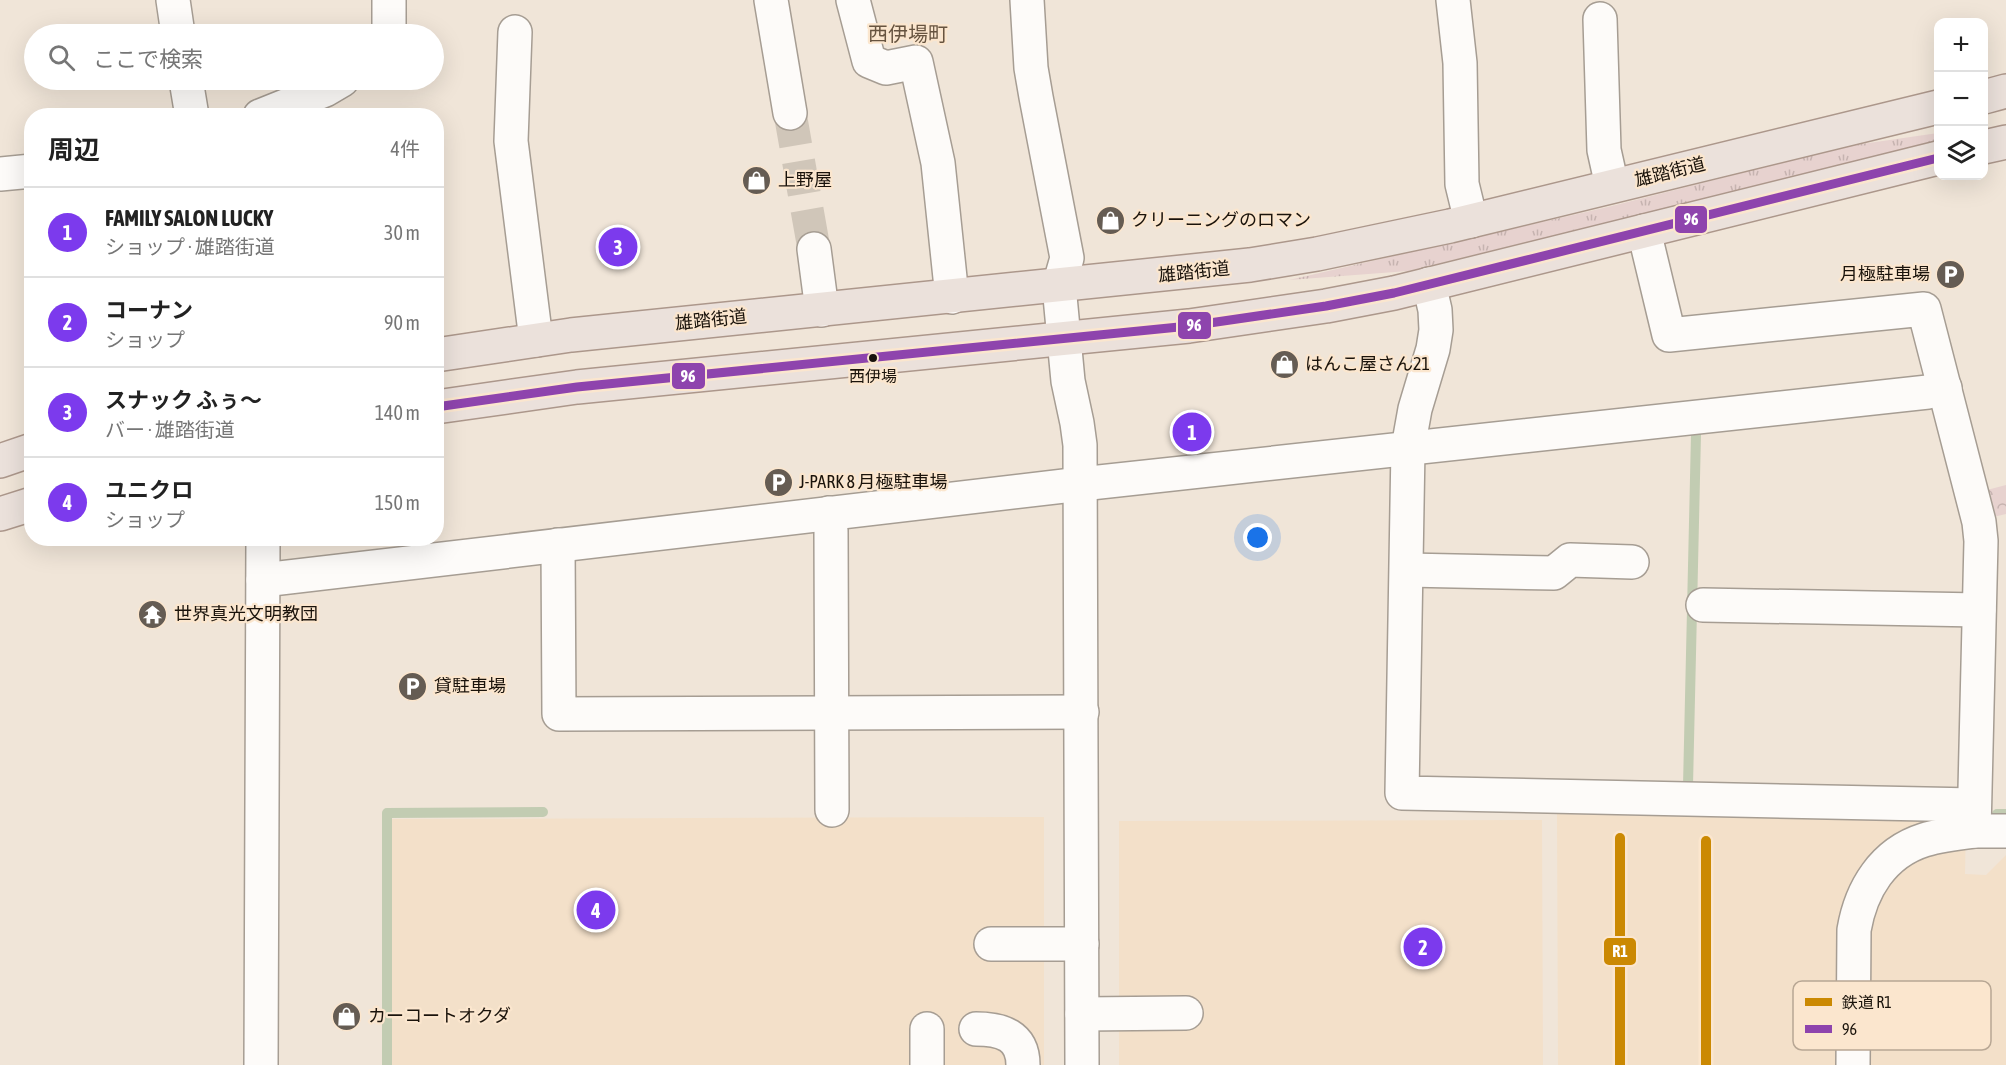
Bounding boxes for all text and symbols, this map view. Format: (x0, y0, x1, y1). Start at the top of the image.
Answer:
map controls (1934, 18, 1988, 180)
button: + (1934, 18, 1988, 72)
district label: 西伊場町 (868, 22, 948, 45)
search box (24, 24, 444, 90)
icon: search (45, 41, 78, 74)
text: ここで検索 (93, 46, 203, 72)
button: − (1934, 72, 1988, 126)
button: layers (1934, 126, 1988, 180)
text: 周辺 (48, 135, 100, 165)
text: 4件 (391, 137, 420, 160)
street label: 雄踏街道 (1632, 153, 1707, 190)
shop icon: 上野屋 (741, 164, 773, 196)
place label: 上野屋 (778, 169, 832, 190)
shop icon: クリーニングのロマン (1094, 204, 1126, 236)
text: FAMILY SALON LUCKY (105, 205, 273, 231)
line badge: 96 (1674, 205, 1708, 234)
place label: クリーニングのロマン (1131, 209, 1311, 230)
text: 96 (1683, 210, 1699, 228)
text: 1 (63, 221, 72, 244)
text: 30 m (384, 221, 420, 244)
pin: 3 (598, 224, 638, 270)
text: ショップ · 雄踏街道 (105, 235, 275, 258)
street label: 雄踏街道 (1157, 257, 1231, 286)
parking icon: 月極駐車場 (1935, 258, 1967, 290)
place label: 月極駐車場 (1840, 263, 1930, 284)
text: コーナン (105, 297, 193, 323)
street label: 雄踏街道 (674, 305, 748, 334)
text: 2 (63, 311, 72, 334)
text: 90 m (384, 311, 420, 334)
line badge: 96 (1177, 311, 1212, 340)
text: 96 (1186, 316, 1202, 334)
text: ショップ (105, 328, 185, 351)
shop icon: はんこ屋さん21 (1268, 348, 1300, 380)
marker: 西伊場 (867, 352, 879, 364)
place label: はんこ屋さん21 (1305, 353, 1430, 374)
line badge: 96 (671, 362, 706, 390)
text: 96 (680, 367, 696, 385)
place label: 西伊場 (849, 367, 897, 385)
text: スナック ふぅ～ (105, 387, 262, 413)
text: 3 (63, 401, 72, 424)
text: 140 m (375, 401, 420, 424)
pin: 1 (1172, 410, 1212, 454)
text: バー · 雄踏街道 (105, 418, 235, 441)
parking icon: J-PARK 8 月極駐車場 (762, 466, 794, 498)
place label: J-PARK 8 月極駐車場 (799, 471, 947, 492)
text: ユニクロ (105, 477, 193, 503)
text: 4 (63, 491, 72, 514)
text: 150 m (375, 491, 420, 514)
text: ショップ (105, 508, 185, 531)
your location (1243, 523, 1272, 552)
temple icon: 世界真光文明教団 (137, 598, 169, 630)
place label: 世界真光文明教団 (174, 603, 318, 624)
parking icon: 貸駐車場 (397, 670, 429, 702)
place label: 貸駐車場 (434, 675, 506, 696)
pin: 4 (576, 888, 616, 932)
pin: 2 (1404, 924, 1442, 970)
line badge: R1 (1603, 937, 1637, 966)
text: R1 (1612, 942, 1628, 960)
legend (1793, 981, 1991, 1050)
text: 鉄道 R1 (1842, 993, 1892, 1011)
shop icon: カーコートオクダ (331, 1000, 363, 1032)
place label: カーコートオクダ (368, 1005, 511, 1026)
text: 96 (1842, 1020, 1857, 1038)

